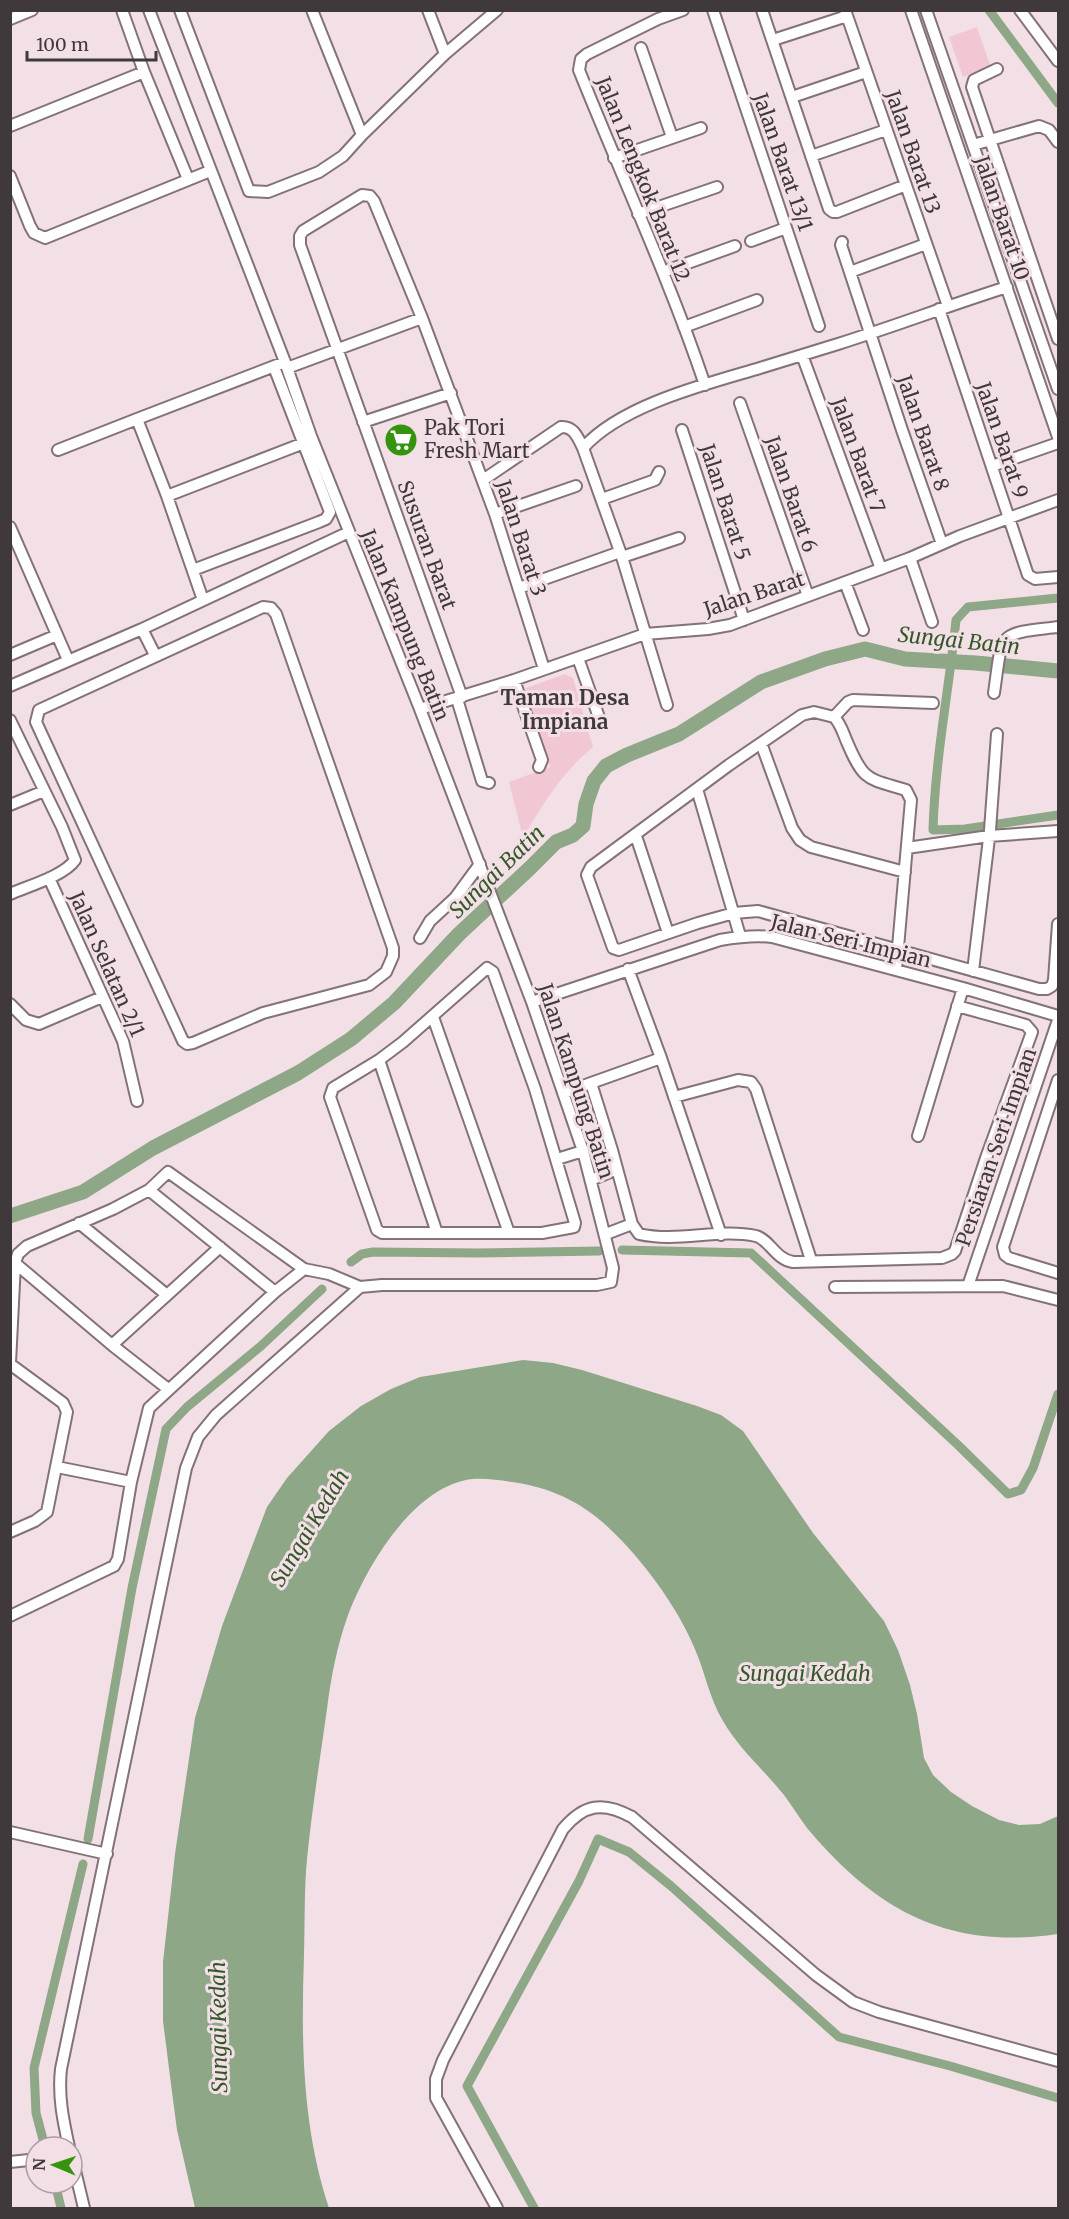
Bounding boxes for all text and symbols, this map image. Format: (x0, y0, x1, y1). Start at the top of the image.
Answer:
scale bar (27, 24, 156, 62)
text: 100 m (36, 33, 89, 56)
street label: Jalan Lengkok Barat 12 (591, 72, 696, 285)
street label: Jalan Barat 13 (880, 86, 946, 217)
street label: Jalan Barat 13/1 (748, 89, 819, 234)
street label: Jalan Barat 10 (969, 151, 1035, 283)
street label: Jalan Barat 8 (892, 371, 955, 494)
street label: Jalan Barat 9 (971, 378, 1034, 501)
street label: Jalan Barat 7 (826, 393, 891, 516)
place label: Pak Tori Fresh Mart (424, 415, 530, 463)
supermarket icon: Pak Tori Fresh Mart (383, 422, 419, 458)
street label: Jalan Barat 6 (760, 432, 823, 555)
street label: Jalan Barat 5 (695, 440, 756, 563)
street label: Jalan Barat 3 (491, 476, 552, 599)
street label: Susuran Barat (393, 477, 462, 613)
street label: Jalan Kampung Batin (355, 525, 455, 724)
street label: Jalan Barat (699, 565, 808, 622)
water label: Sungai Batin (897, 621, 1021, 660)
district label: Taman Desa Impiana (501, 684, 630, 735)
water label: Sungai Batin (443, 819, 550, 924)
street label: Jalan Selatan 2/1 (64, 886, 151, 1040)
street label: Jalan Seri Impian (767, 908, 934, 973)
street label: Jalan Kampung Batin (533, 979, 620, 1182)
street label: Persiaran Seri Impian (950, 1044, 1041, 1249)
water label: Sungai Kedah (264, 1464, 355, 1591)
water label: Sungai Kedah (739, 1660, 871, 1687)
water label: Sungai Kedah (204, 1961, 233, 2093)
north arrow (24, 2135, 84, 2195)
text: N (29, 2157, 49, 2171)

